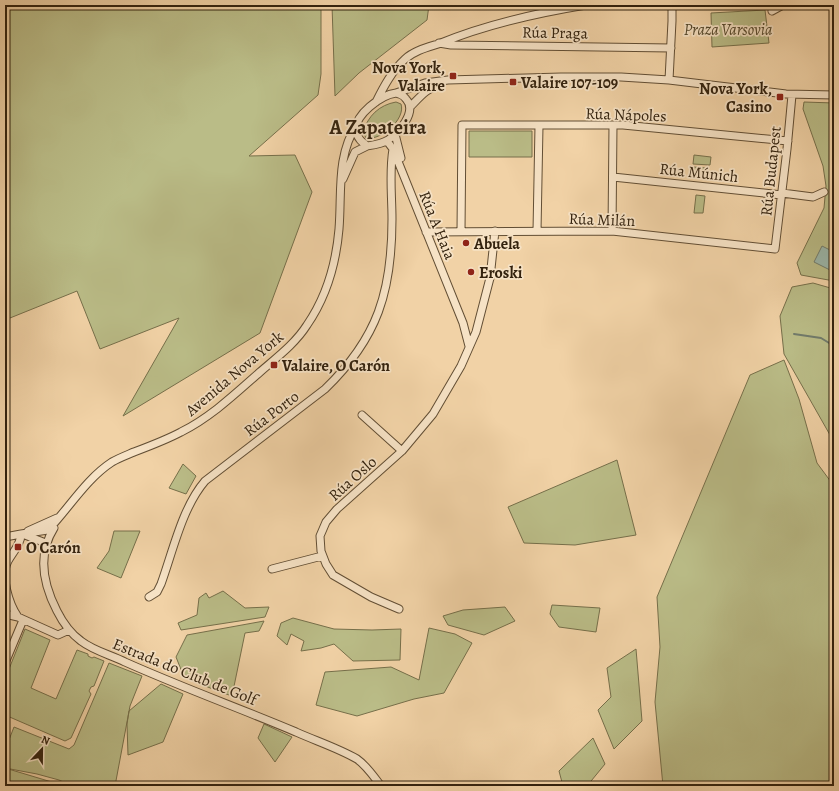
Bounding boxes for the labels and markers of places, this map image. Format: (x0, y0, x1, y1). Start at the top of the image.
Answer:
place label: Nova York, Valaire (372, 57, 445, 97)
marker: Nova York, Valaire (448, 71, 458, 81)
place label: Valaire 107-109 (520, 72, 618, 94)
marker: Valaire 107-109 (508, 77, 518, 87)
place label: Nova York, Casino (699, 78, 772, 118)
marker: Nova York, Casino (775, 92, 785, 102)
place label: Abuela (473, 233, 520, 255)
marker: Abuela (461, 238, 471, 248)
place label: Eroski (479, 262, 523, 284)
marker: Eroski (466, 267, 476, 277)
place label: Valaire, O Carón (281, 355, 390, 377)
marker: Valaire, O Carón (269, 360, 279, 370)
place label: O Carón (26, 537, 81, 559)
marker: O Carón (13, 542, 23, 552)

